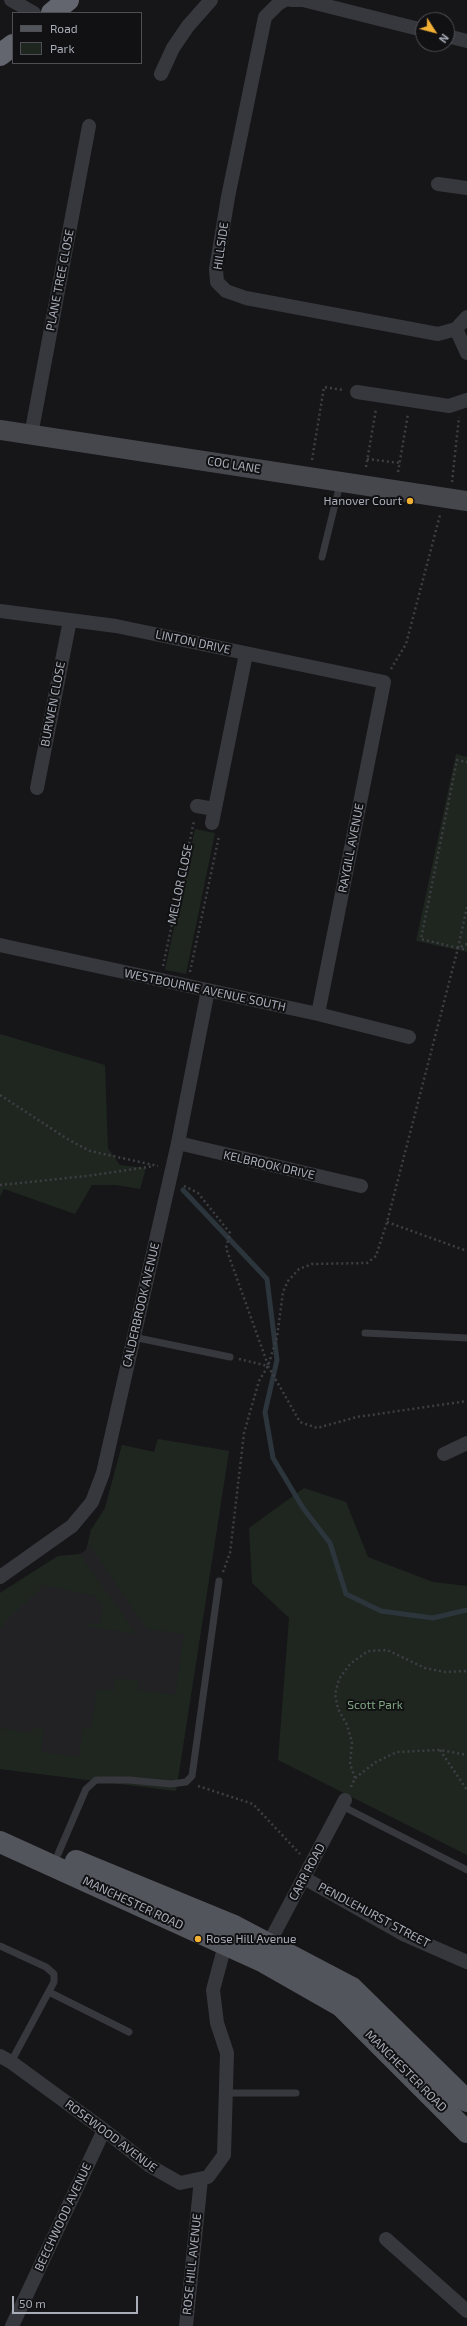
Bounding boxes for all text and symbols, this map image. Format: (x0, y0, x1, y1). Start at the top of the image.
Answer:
legend (12, 12, 142, 64)
north arrow (415, 12, 455, 52)
text: Road (50, 21, 78, 35)
text: N (437, 32, 452, 46)
text: Park (50, 41, 75, 55)
street label: HILLSIDE (211, 221, 231, 271)
street label: PLANE TREE CLOSE (43, 228, 77, 332)
street label: COG LANE (206, 454, 262, 476)
place label: Hanover Court (324, 494, 402, 508)
marker: Hanover Court (405, 496, 415, 506)
street label: LINTON DRIVE (154, 627, 232, 657)
street label: BURWEN CLOSE (38, 660, 68, 748)
street label: RAYGILL AVENUE (335, 802, 367, 894)
street label: MELLOR CLOSE (164, 843, 196, 925)
street label: WESTBOURNE AVENUE SOUTH (123, 966, 287, 1014)
street label: KELBROOK DRIVE (222, 1148, 316, 1182)
street label: CALDERBROOK AVENUE (120, 1241, 162, 1369)
park label: Scott Park (347, 1698, 403, 1712)
street label: CARR ROAD (286, 1841, 328, 1903)
street label: MANCHESTER ROAD (80, 1873, 186, 1933)
street label: PENDLEHURST STREET (316, 1879, 432, 1951)
place label: Rose Hill Avenue (206, 1932, 296, 1946)
marker: Rose Hill Avenue (193, 1934, 203, 1944)
street label: MANCHESTER ROAD (362, 2027, 450, 2115)
street label: ROSEWOOD AVENUE (62, 2097, 160, 2175)
street label: BEECHWOOD AVENUE (32, 2160, 94, 2274)
street label: ROSE HILL AVENUE (180, 2213, 204, 2315)
scale bar (14, 2288, 140, 2314)
text: 50 m (19, 2296, 46, 2310)

